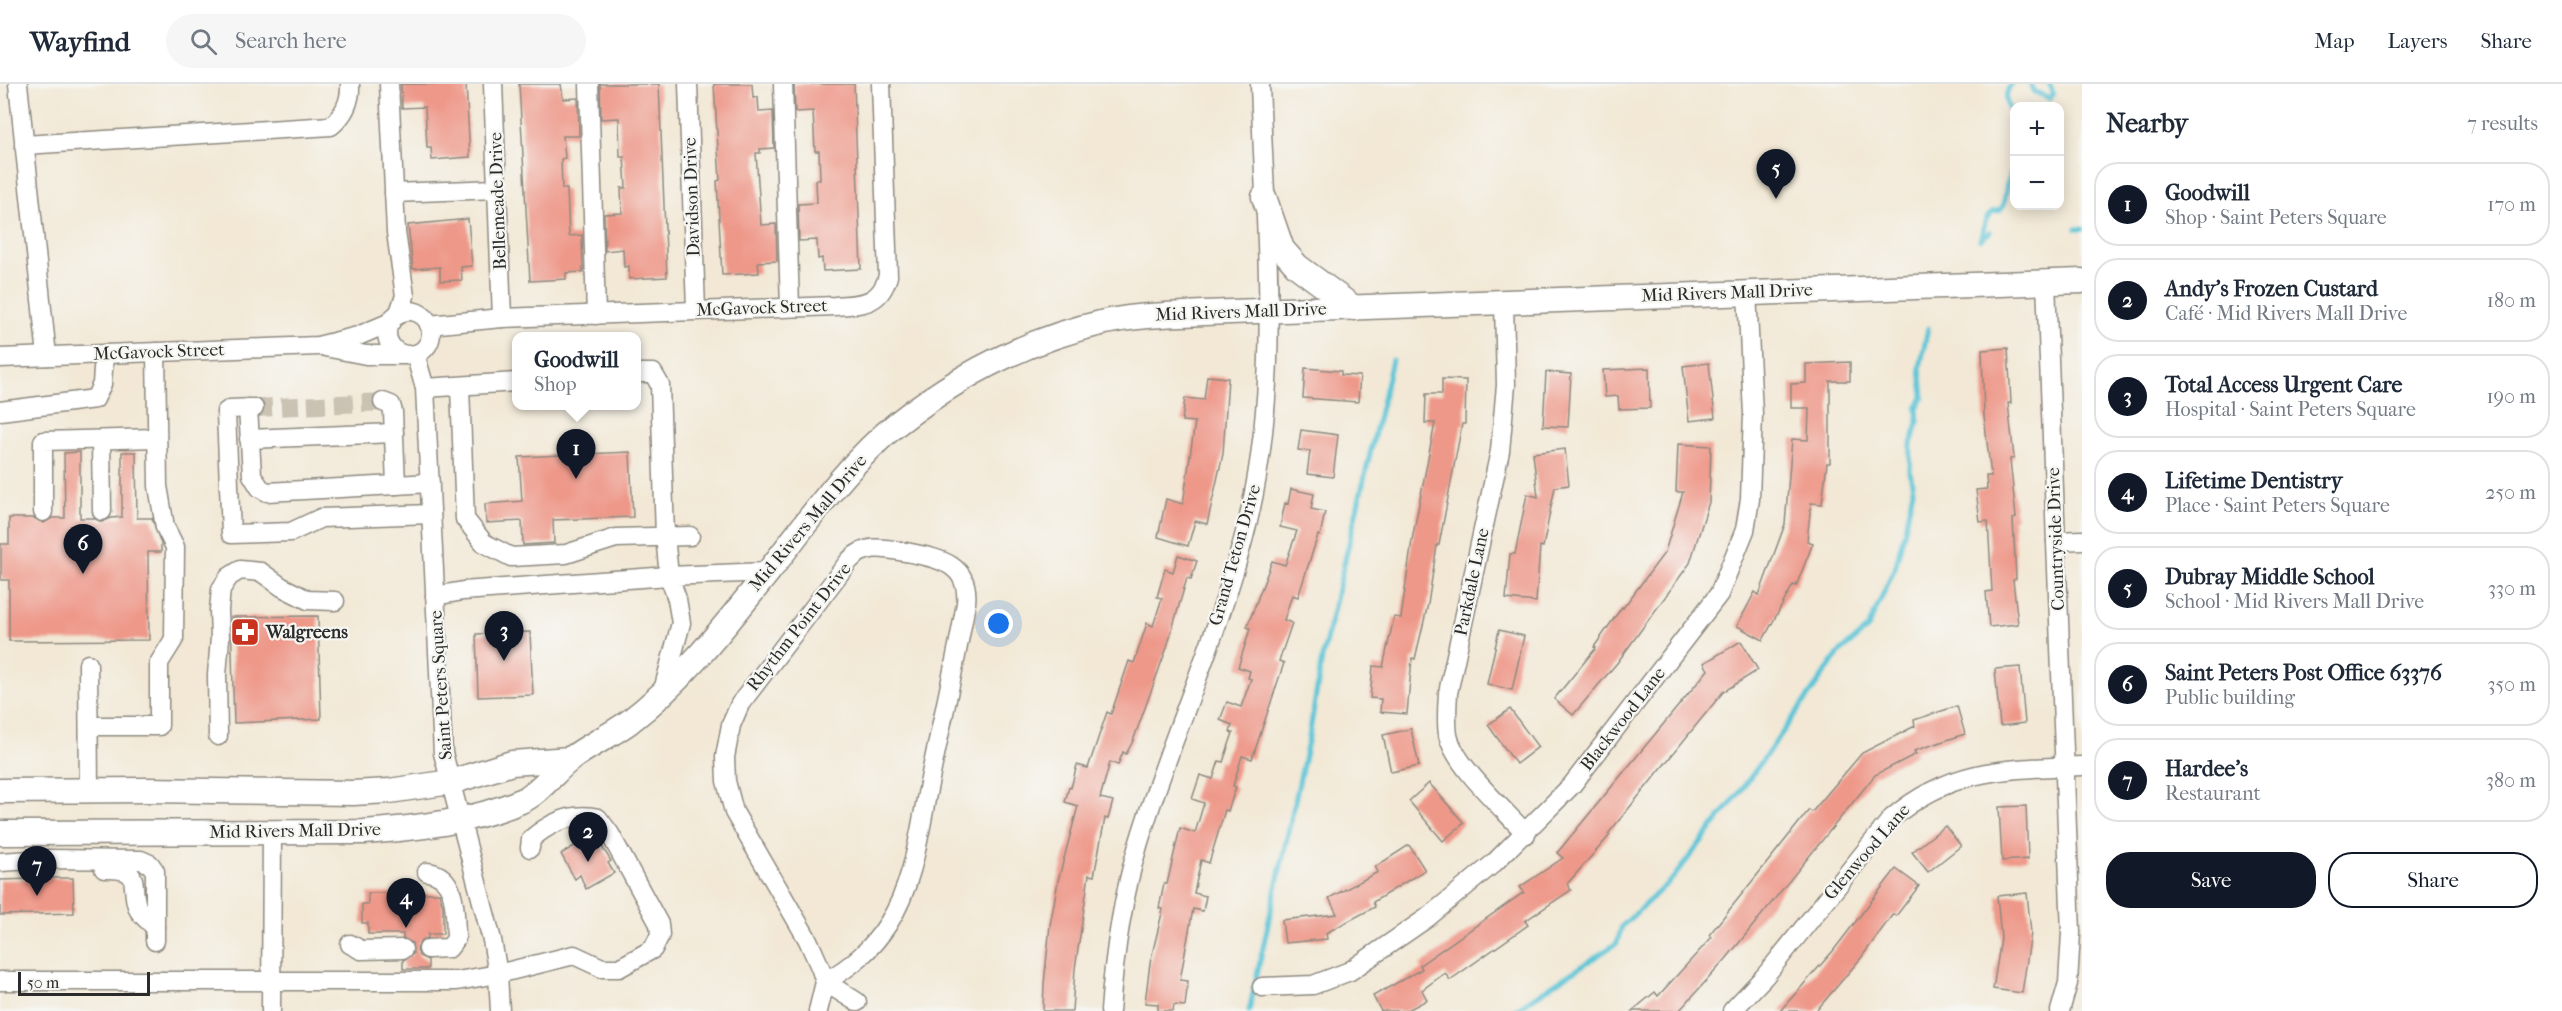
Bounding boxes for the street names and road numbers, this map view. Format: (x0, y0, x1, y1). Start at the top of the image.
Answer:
street label: Bellemeade Drive (485, 132, 511, 270)
street label: Davidson Drive (679, 137, 705, 257)
street label: Mid Rivers Mall Drive (1641, 280, 1813, 306)
street label: McGavock Street (696, 295, 829, 321)
street label: Mid Rivers Mall Drive (1155, 299, 1327, 325)
street label: McGavock Street (93, 339, 226, 365)
street label: Mid Rivers Mall Drive (745, 450, 871, 596)
street label: Countryside Drive (2043, 467, 2069, 611)
street label: Grand Teton Drive (1205, 482, 1265, 628)
street label: Parkdale Lane (1450, 526, 1494, 638)
street label: Rhythm Point Drive (742, 559, 856, 695)
street label: Saint Peters Square (425, 609, 457, 761)
street label: Blackwood Lane (1576, 663, 1670, 775)
street label: Glenwood Lane (1820, 800, 1914, 904)
street label: Mid Rivers Mall Drive (209, 819, 381, 843)

